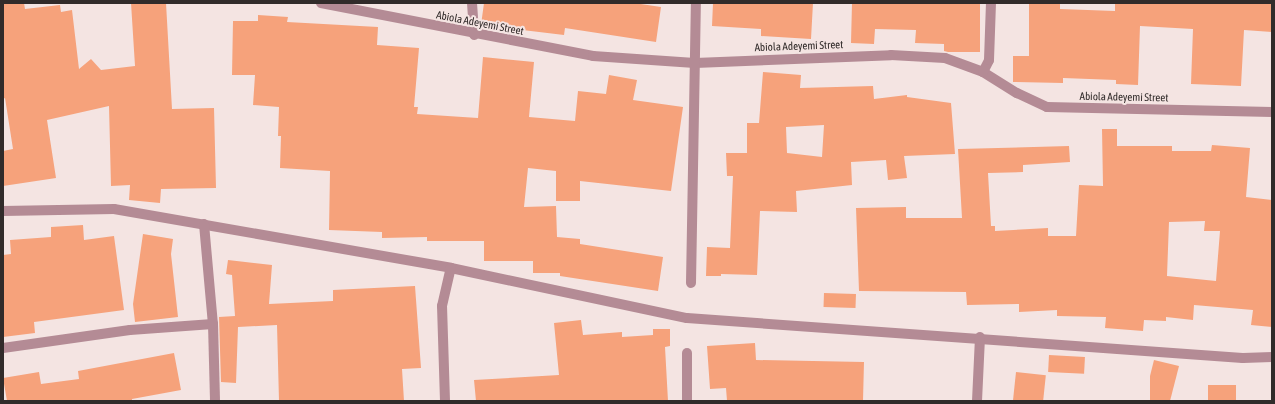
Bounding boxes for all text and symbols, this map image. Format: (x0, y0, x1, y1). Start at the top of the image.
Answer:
street label: Abiola Adeyemi Street (435, 8, 525, 38)
street label: Abiola Adeyemi Street (754, 38, 844, 54)
street label: Abiola Adeyemi Street (1079, 90, 1169, 104)

